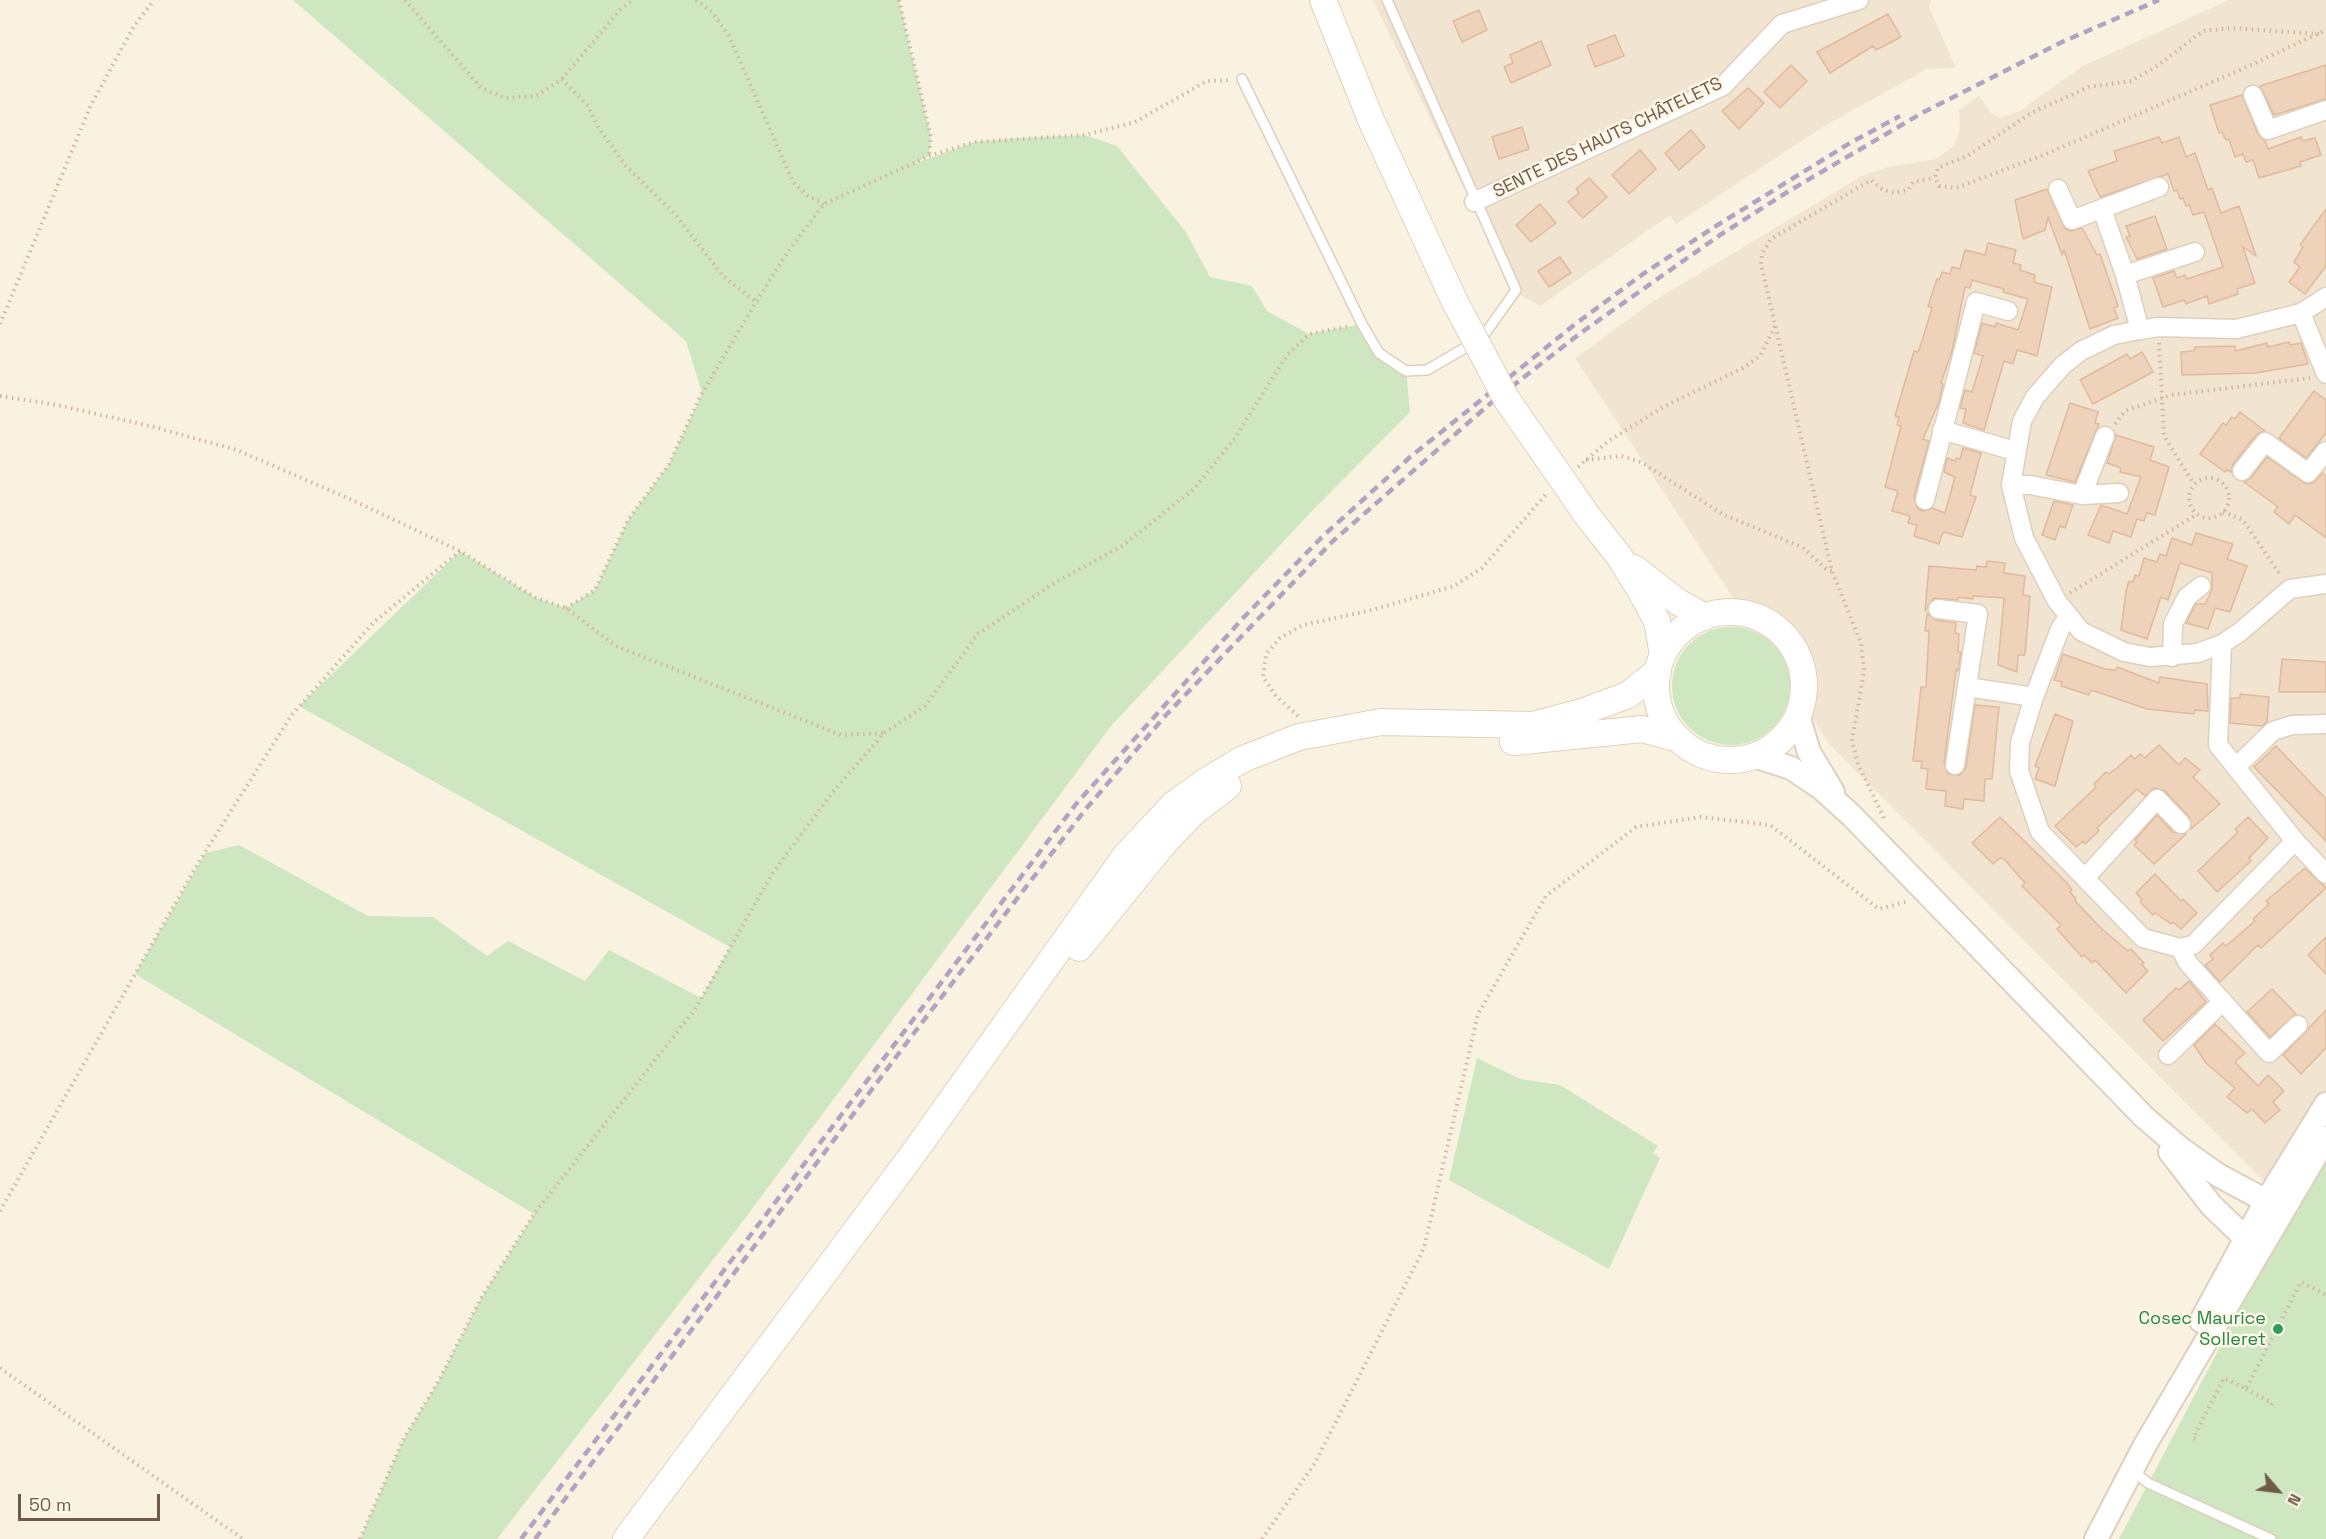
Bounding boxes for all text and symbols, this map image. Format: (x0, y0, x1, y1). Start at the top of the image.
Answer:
street label: SENTE DES HAUTS CHÂTELETS (1490, 73, 1726, 203)
place label: Cosec Maurice Solleret (2138, 1308, 2266, 1350)
marker: Cosec Maurice Solleret (2271, 1322, 2285, 1336)
north arrow (2248, 1461, 2308, 1521)
scale bar (21, 1482, 164, 1520)
text: N (2283, 1490, 2306, 1509)
text: 50 m (29, 1493, 71, 1516)

